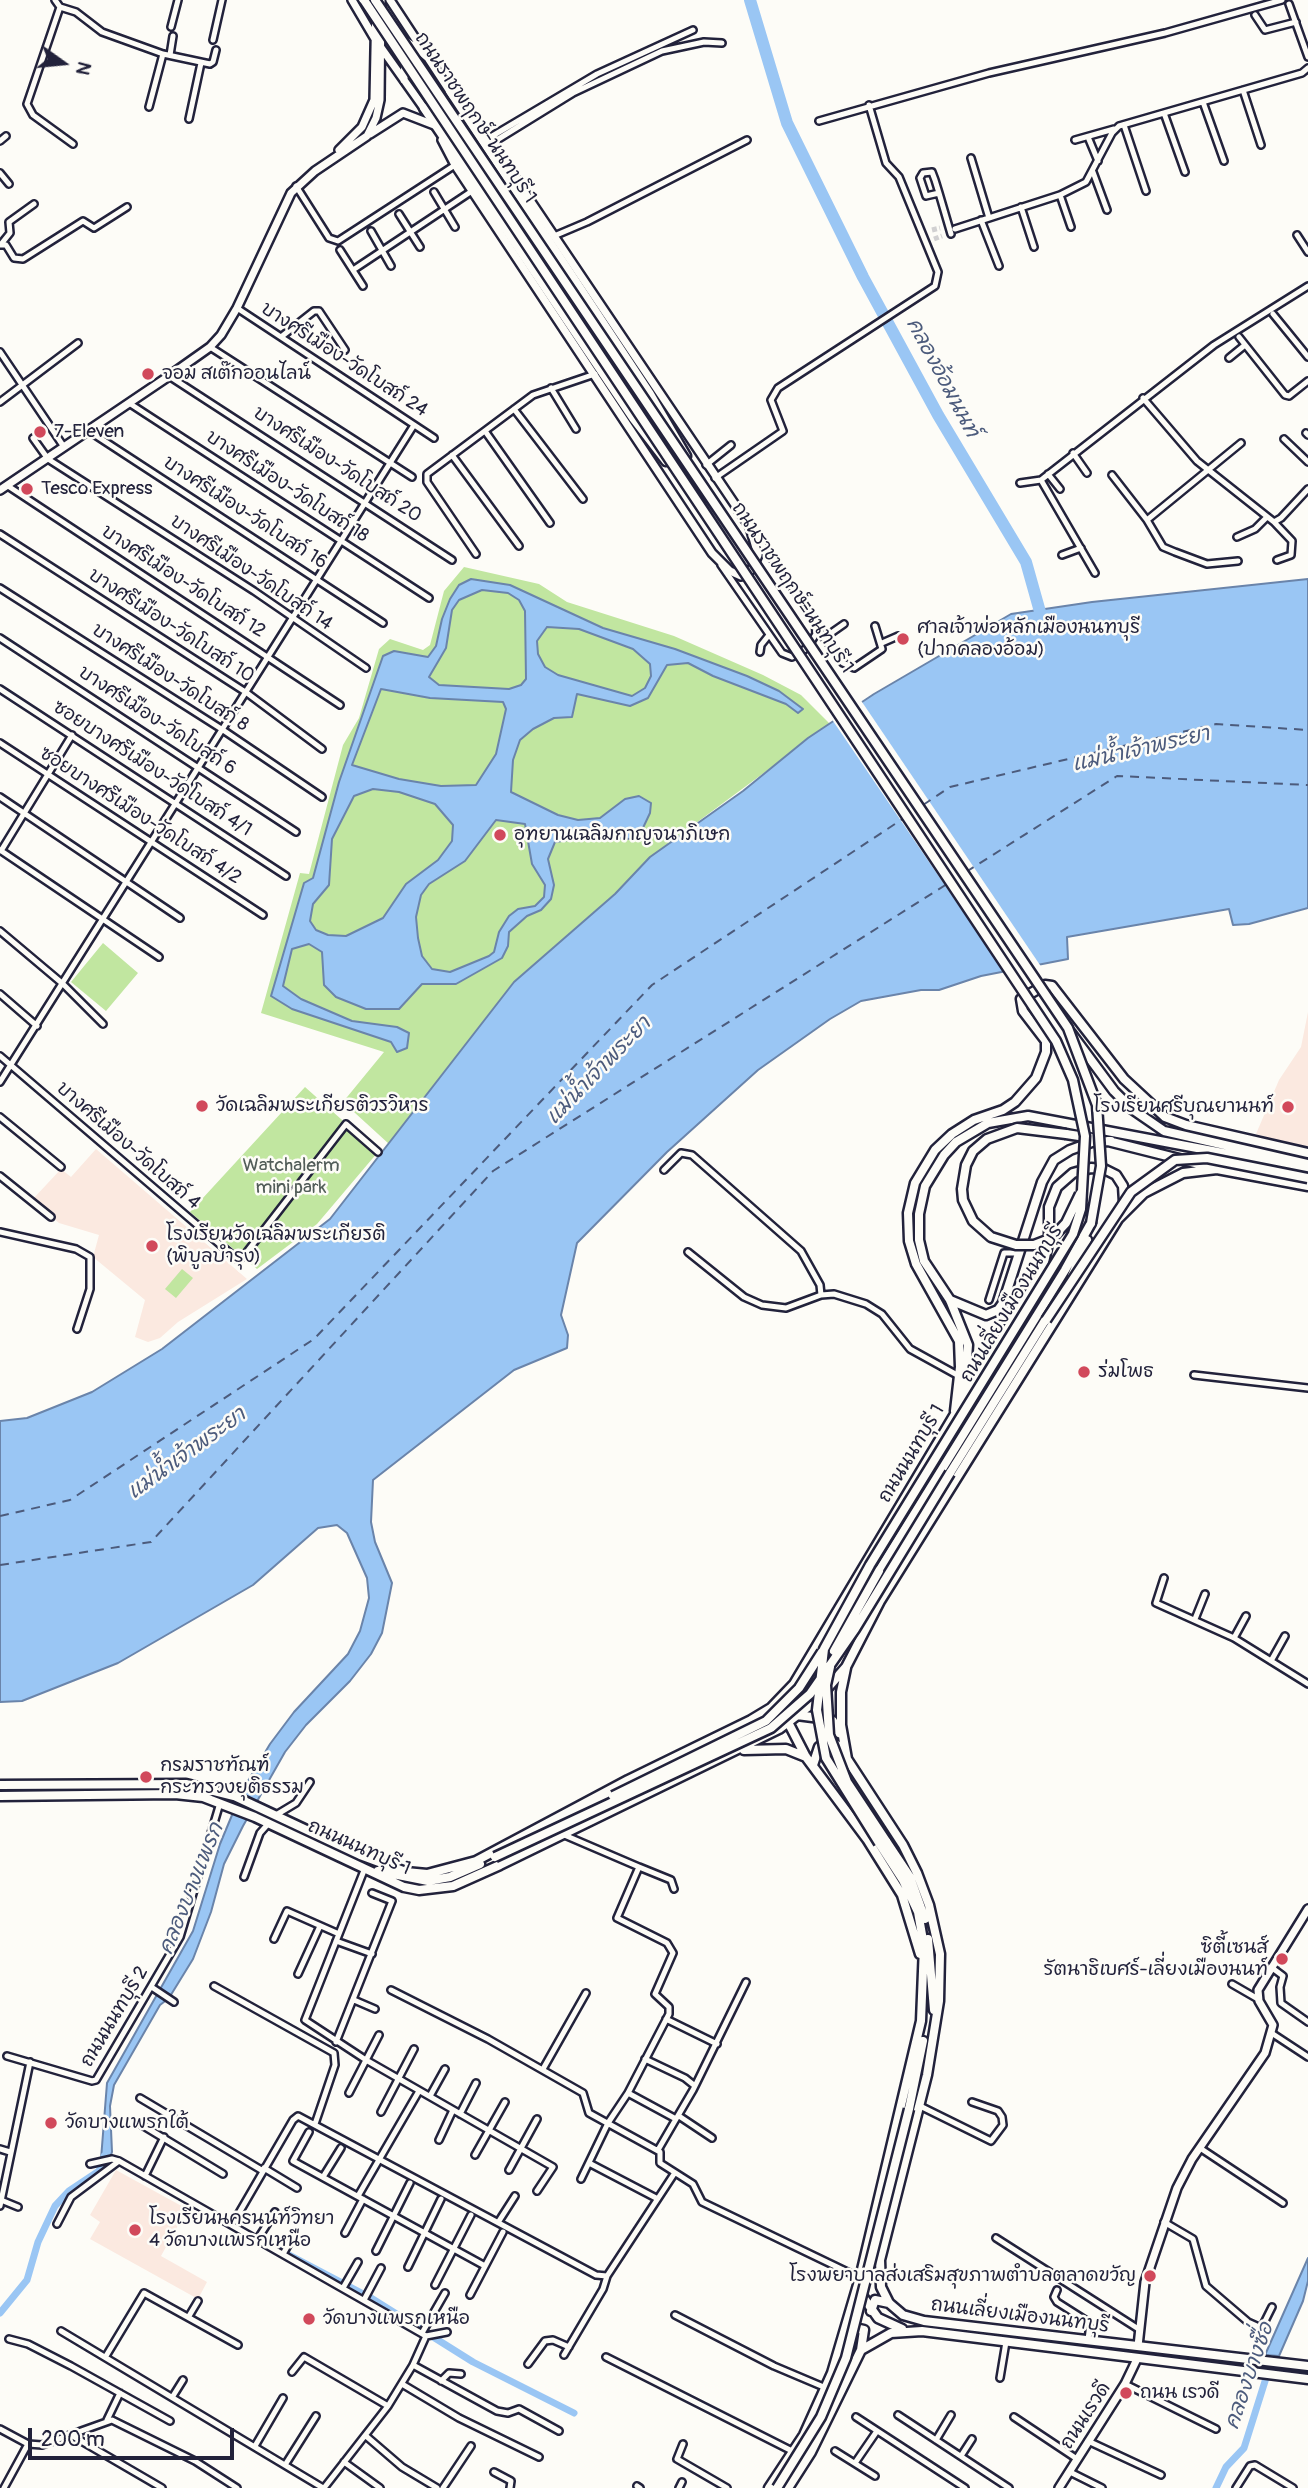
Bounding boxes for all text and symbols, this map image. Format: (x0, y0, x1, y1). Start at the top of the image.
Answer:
north arrow (28, 28, 98, 98)
street label: ถนนราชพฤกษ์-นนทบุรี 1 (409, 28, 541, 208)
text: N (70, 59, 97, 78)
street label: บางศรีเมือง-วัดโบสถ์ 24 (256, 298, 432, 422)
water label: คลองอ้อมนนท์ (900, 314, 984, 442)
place label: จอม สเต๊กออนไลน์ (162, 363, 311, 385)
marker: จอม สเต๊กออนไลน์ (140, 366, 156, 382)
street label: บางศรีเมือง-วัดโบสถ์ 20 (249, 402, 425, 528)
place label: 7-Eleven (54, 421, 124, 443)
marker: 7-Eleven (32, 424, 48, 440)
street label: บางศรีเมือง-วัดโบสถ์ 18 (201, 426, 373, 548)
street label: บางศรีเมือง-วัดโบสถ์ 16 (159, 451, 331, 575)
place label: Tesco Express (41, 478, 152, 500)
marker: Tesco Express (19, 481, 35, 497)
street label: ถนนราชพฤกษ์-นนทบุรี 1 (726, 498, 858, 678)
street label: บางศรีเมือง-วัดโบสถ์ 14 (165, 510, 337, 636)
street label: บางศรีเมือง-วัดโบสถ์ 12 (97, 521, 269, 643)
street label: บางศรีเมือง-วัดโบสถ์ 10 (84, 564, 258, 688)
place label: ศาลเจ้าพ่อหลักเมืองนนทบุรี (ปากคลองอ้อม) (917, 617, 1140, 661)
street label: บางศรีเมือง-วัดโบสถ์ 8 (87, 619, 253, 737)
marker: ศาลเจ้าพ่อหลักเมืองนนทบุรี (ปากคลองอ้อม) (895, 631, 911, 647)
street label: บางศรีเมือง-วัดโบสถ์ 6 (74, 661, 240, 781)
street label: ซอยบางศรีเมือง-วัดโบสถ์ 4/1 (48, 696, 256, 842)
water label: แม่น้ำเจ้าพระยา (1070, 722, 1212, 778)
street label: ซอยบางศรีเมือง-วัดโบสถ์ 4/2 (35, 742, 245, 890)
place label: อุทยานเฉลิมกาญจนาภิเษก (514, 824, 730, 846)
marker: อุทยานเฉลิมกาญจนาภิเษก (492, 827, 508, 843)
water label: แม่น้ำเจ้าพระยา (541, 1012, 657, 1130)
street label: บางศรีเมือง-วัดโบสถ์ 4 (51, 1077, 205, 1215)
place label: วัดเฉลิมพระเกียรติวรวิหาร (216, 1095, 428, 1117)
place label: โรงเรียนศรีบุณยานนท์ (1093, 1096, 1274, 1118)
marker: วัดเฉลิมพระเกียรติวรวิหาร (194, 1098, 210, 1114)
marker: โรงเรียนศรีบุณยานนท์ (1280, 1099, 1296, 1115)
park label: Watchalerm mini park (242, 1155, 340, 1199)
street label: ถนนเลี่ยงเมืองนนทบุรี (956, 1221, 1068, 1387)
place label: โรงเรียนวัดเฉลิมพระเกียรติ (พิบูลบำรุง) (166, 1224, 386, 1268)
marker: โรงเรียนวัดเฉลิมพระเกียรติ (พิบูลบำรุง) (144, 1238, 160, 1254)
place label: ร่มโพธ (1098, 1361, 1154, 1383)
marker: ร่มโพธ (1076, 1364, 1092, 1380)
street label: ถนนนนทบุรี 1 (874, 1401, 950, 1507)
water label: แม่น้ำเจ้าพระยา (123, 1403, 251, 1505)
place label: กรมราชทัณฑ์ กระทรวงยุติธรรม (160, 1755, 304, 1799)
marker: กรมราชทัณฑ์ กระทรวงยุติธรรม (138, 1769, 154, 1785)
street label: ถนนนนทบุรี 1 (304, 1815, 414, 1881)
water label: คลองบางแพรก (154, 1820, 230, 1958)
place label: ซิตี้เซนส์ รัตนาธิเบศร์-เลี่ยงเมืองนนท์ (1043, 1937, 1268, 1981)
marker: ซิตี้เซนส์ รัตนาธิเบศร์-เลี่ยงเมืองนนท์ (1274, 1951, 1290, 1967)
street label: ถนนนนทบุรี 2 (76, 1963, 154, 2071)
place label: วัดบางแพรกใต้ (65, 2112, 189, 2134)
marker: วัดบางแพรกใต้ (43, 2115, 59, 2131)
place label: โรงเรียนนครนนท์วิทยา 4 วัดบางแพรกเหนือ (149, 2208, 334, 2252)
marker: โรงเรียนนครนนท์วิทยา 4 วัดบางแพรกเหนือ (127, 2222, 143, 2238)
place label: โรงพยาบาลส่งเสริมสุขภาพตำบลตลาดขวัญ (789, 2265, 1136, 2287)
marker: โรงพยาบาลส่งเสริมสุขภาพตำบลตลาดขวัญ (1142, 2268, 1158, 2284)
street label: ถนนเลี่ยงเมืองนนทบุรี (929, 2294, 1111, 2338)
place label: วัดบางแพรกเหนือ (323, 2308, 470, 2330)
marker: วัดบางแพรกเหนือ (301, 2311, 317, 2327)
water label: คลองบางซื่อ (1220, 2319, 1280, 2433)
street label: ถนนเรวดี (1056, 2378, 1116, 2454)
place label: ถนน เรวดี (1140, 2382, 1220, 2404)
marker: ถนน เรวดี (1118, 2385, 1134, 2401)
scale bar (32, 2414, 238, 2458)
text: 200 m (41, 2426, 105, 2453)

